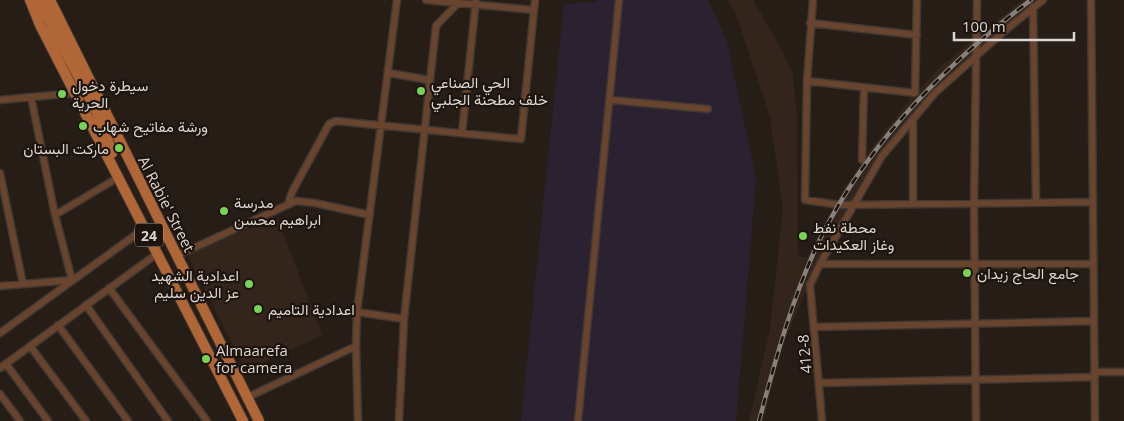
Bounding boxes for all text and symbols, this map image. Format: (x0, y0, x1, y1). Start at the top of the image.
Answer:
scale bar (954, 10, 1074, 42)
text: 100 m (962, 16, 1006, 36)
place label: الحي الصناعي خلف مطحنة الجلبي (431, 72, 548, 113)
place label: سيطرة دخول الحرية (72, 75, 149, 112)
marker: الحي الصناعي خلف مطحنة الجلبي (415, 85, 427, 97)
marker: سيطرة دخول الحرية (56, 88, 68, 100)
place label: ورشة مفاتيح شهاب (93, 116, 208, 138)
marker: ورشة مفاتيح شهاب (77, 120, 89, 132)
place label: ماركت البستان (23, 138, 109, 158)
marker: ماركت البستان (113, 142, 125, 154)
street label: Al Rabie' Street (134, 153, 200, 255)
place label: مدرسة ابراهيم محسن (234, 192, 321, 230)
marker: مدرسة ابراهيم محسن (218, 205, 230, 217)
place label: محطة نفط وغاز العكيدات (813, 217, 895, 254)
road number: 24 (135, 224, 163, 246)
marker: محطة نفط وغاز العكيدات (797, 230, 809, 242)
place label: جامع الحاج زيدان (977, 263, 1079, 285)
place label: اعدادية الشهيد عز الدين سليم (151, 265, 239, 303)
marker: جامع الحاج زيدان (961, 267, 973, 279)
marker: اعدادية الشهيد عز الدين سليم (243, 278, 255, 290)
place label: اعدادية التاميم (268, 299, 355, 320)
marker: اعدادية التاميم (252, 303, 264, 315)
street label: 412-8 (792, 334, 816, 374)
place label: Almaarefa for camera (216, 340, 292, 377)
marker: Almaarefa for camera (200, 353, 212, 365)

